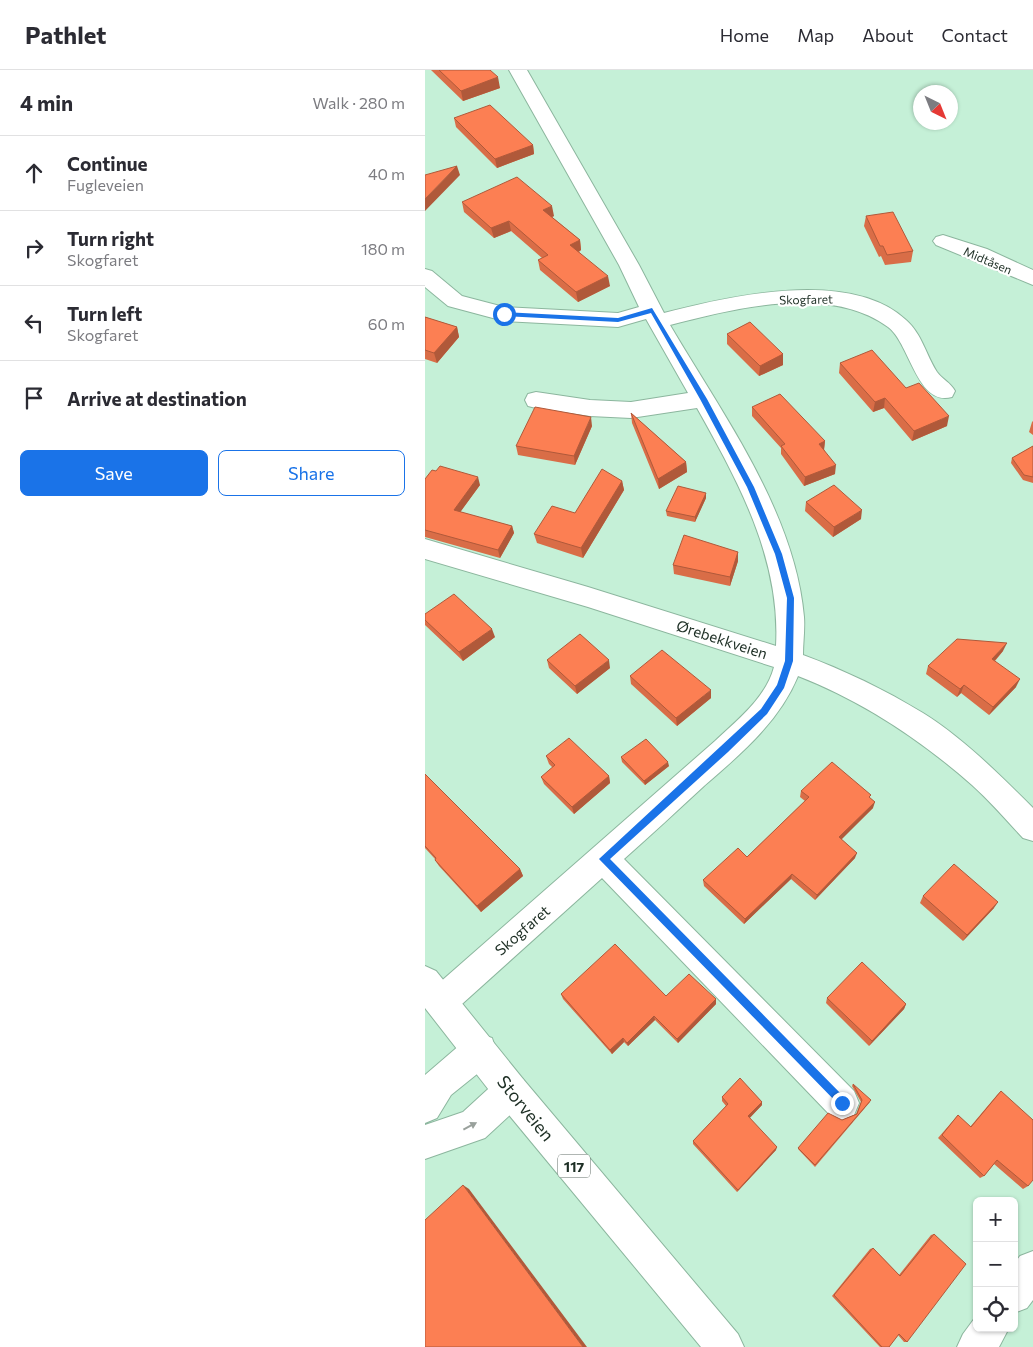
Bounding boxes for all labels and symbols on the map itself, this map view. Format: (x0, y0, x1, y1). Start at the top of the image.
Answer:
north arrow (913, 85, 958, 130)
street label: Midtåsen (962, 244, 1014, 276)
street label: Skogfaret (779, 292, 833, 306)
route start (493, 303, 516, 326)
street label: Ørebekkveien (674, 616, 770, 662)
street label: Skogfaret (491, 901, 553, 959)
street label: Storveien (493, 1071, 559, 1145)
route end (831, 1092, 854, 1115)
one-way arrow (463, 1122, 478, 1130)
road number: 117 (558, 1154, 590, 1178)

